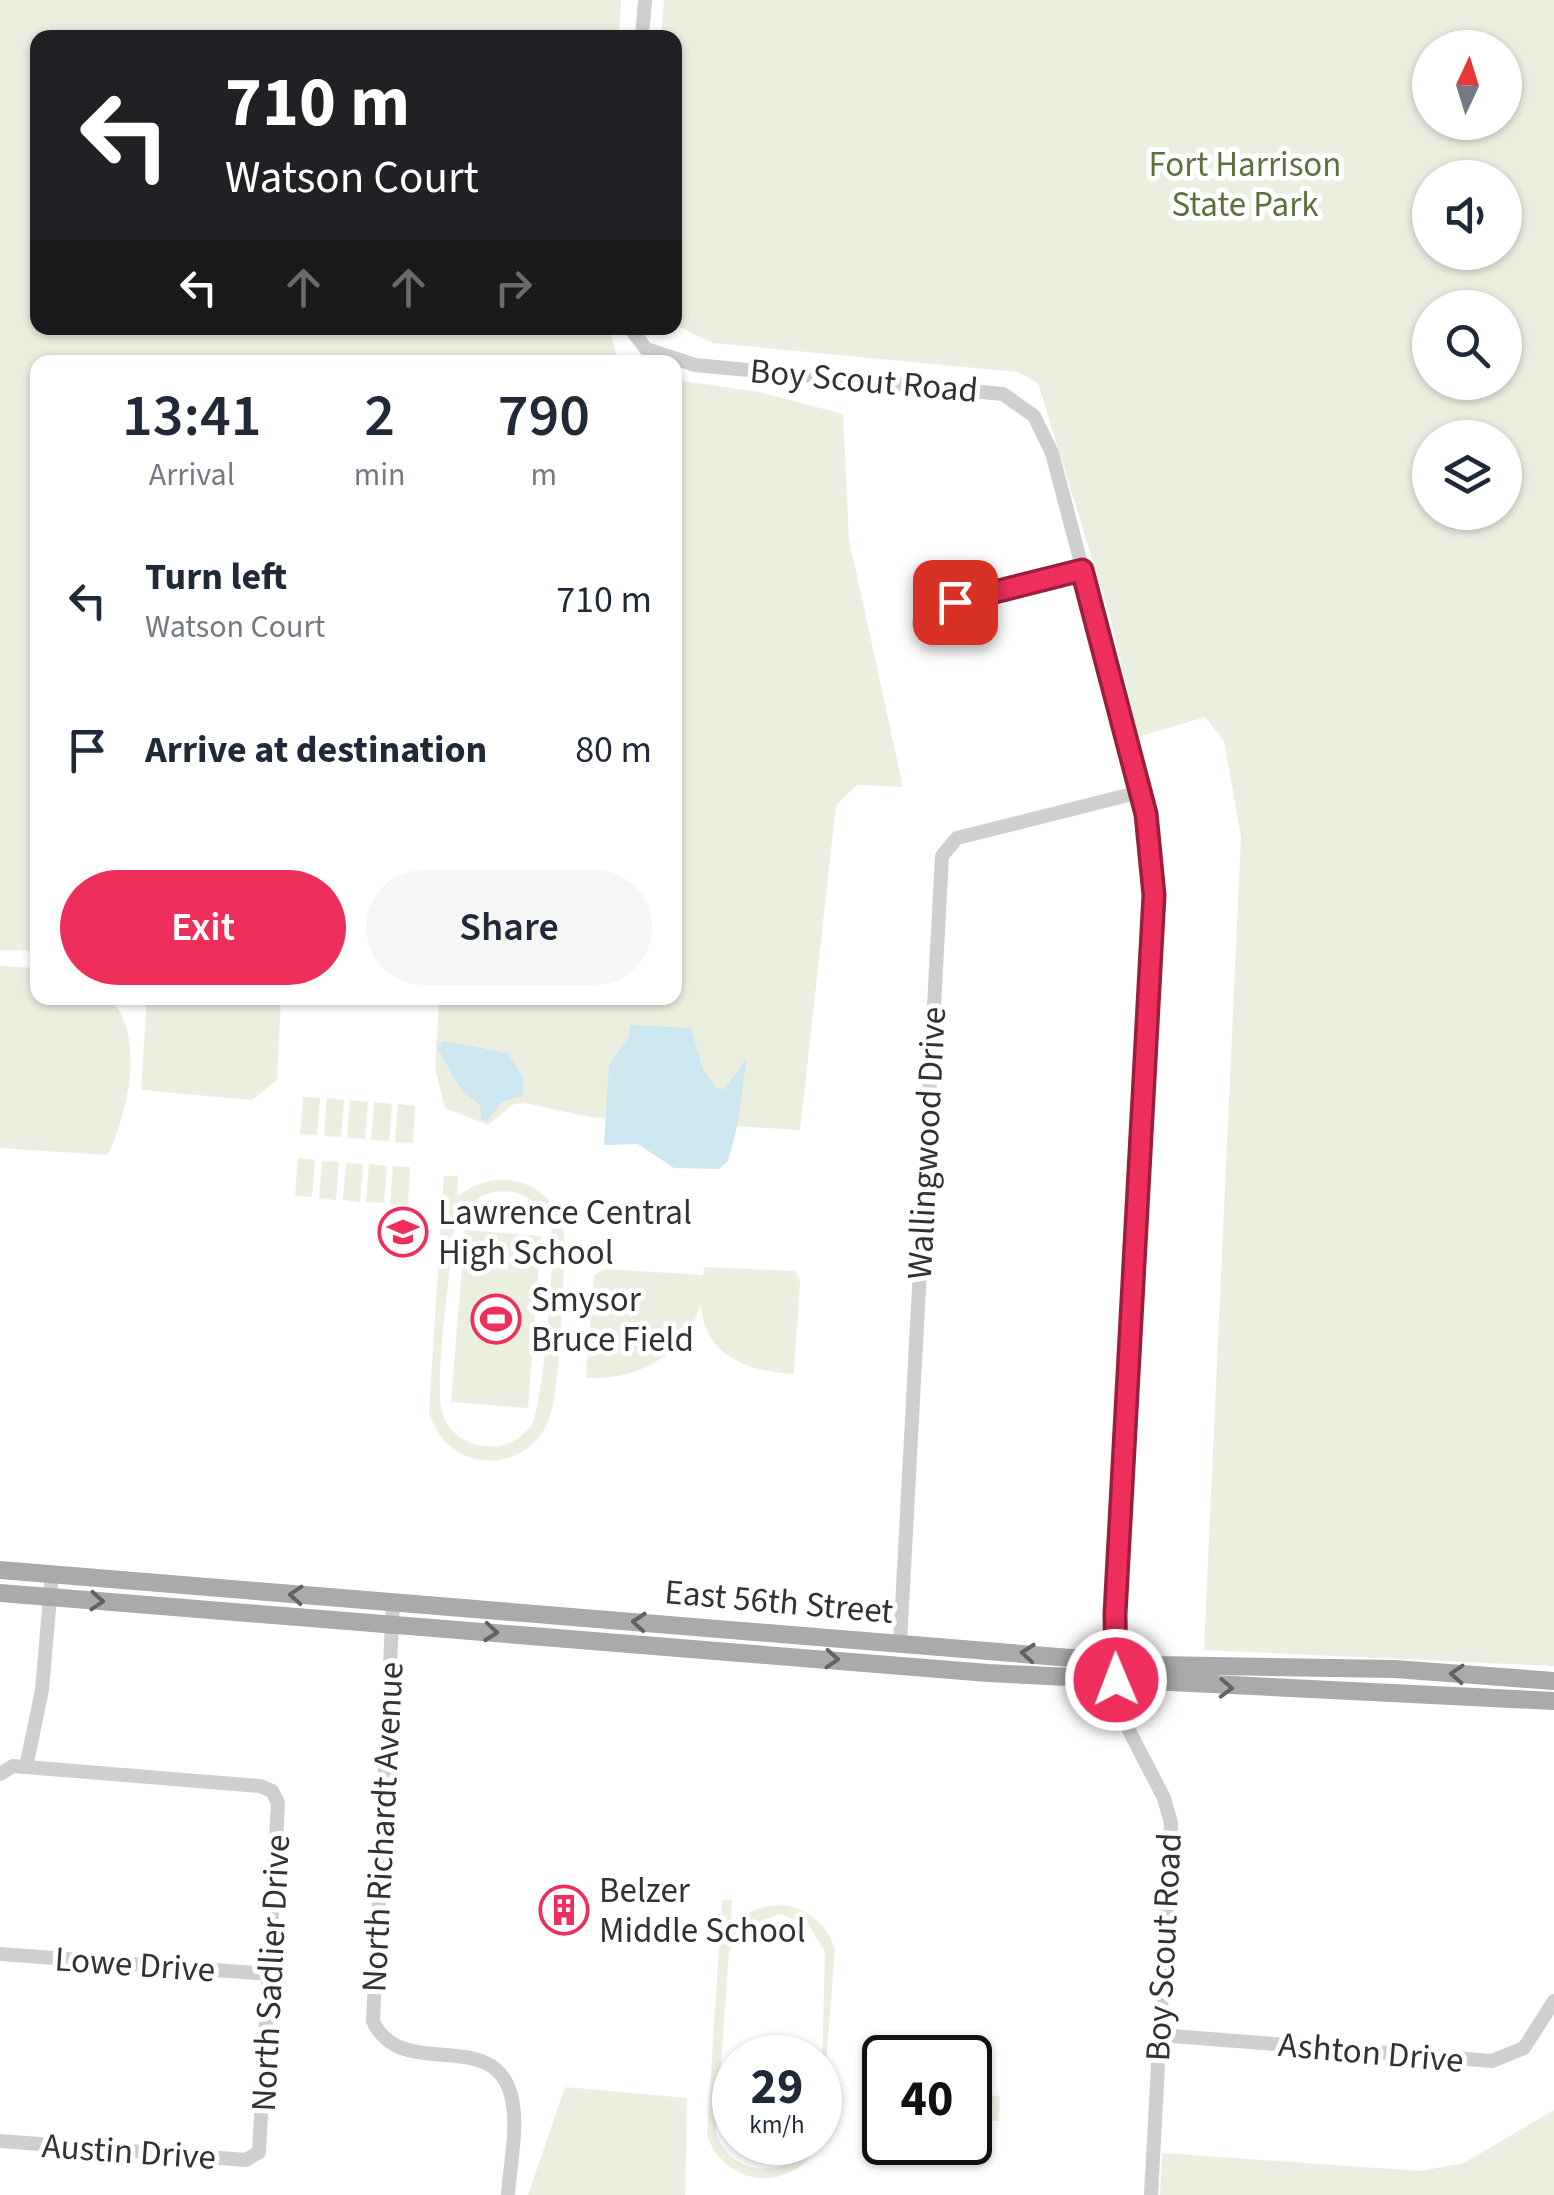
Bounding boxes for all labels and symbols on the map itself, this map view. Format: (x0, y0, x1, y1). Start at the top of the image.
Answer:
north arrow (1412, 30, 1522, 140)
park label: Fort Harrison State Park (1149, 140, 1341, 230)
street label: Boy Scout Road (748, 346, 980, 416)
pin (913, 560, 998, 645)
street label: Wallingwood Drive (895, 1005, 959, 1281)
place label: Lawrence Central High School (438, 1188, 692, 1278)
school or university icon: Lawrence Central High School (377, 1206, 429, 1258)
place label: Smysor Bruce Field (531, 1275, 694, 1365)
sports icon: Smysor Bruce Field (470, 1293, 522, 1345)
street label: East 56th Street (663, 1567, 895, 1637)
one-way arrow (287, 1585, 303, 1606)
one-way arrow (90, 1590, 106, 1611)
one-way arrow (631, 1612, 647, 1634)
one-way arrow (483, 1620, 499, 1642)
position arrow (1064, 1628, 1168, 1732)
one-way arrow (1019, 1643, 1035, 1665)
one-way arrow (825, 1647, 841, 1669)
street label: North Richardt Avenue (349, 1661, 417, 1993)
one-way arrow (1448, 1663, 1464, 1685)
one-way arrow (1218, 1677, 1234, 1698)
street label: Boy Scout Road (1133, 1832, 1195, 2063)
street label: North Sadlier Drive (239, 1833, 303, 2113)
place label: Belzer Middle School (599, 1866, 806, 1956)
building icon: Belzer Middle School (538, 1884, 590, 1936)
street label: Lowe Drive (53, 1934, 217, 1996)
street label: Ashton Drive (1276, 2020, 1466, 2086)
speed limit sign: 40 (862, 2035, 992, 2165)
street label: Austin Drive (40, 2121, 218, 2183)

